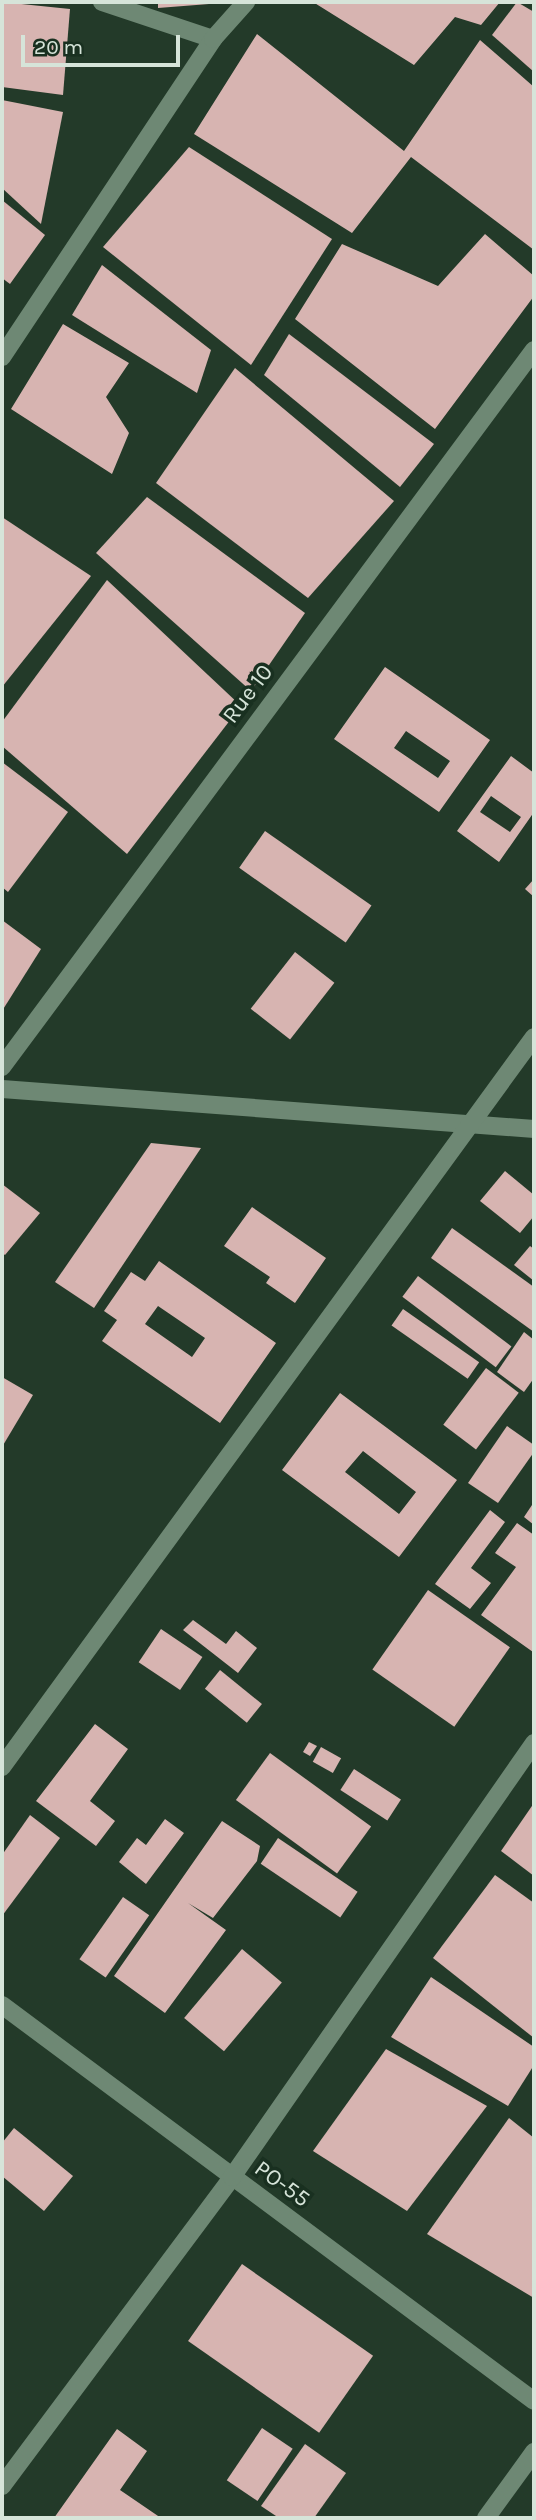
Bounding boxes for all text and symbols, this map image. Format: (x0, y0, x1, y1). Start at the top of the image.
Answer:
scale bar (24, 21, 184, 65)
text: 20 m (34, 35, 83, 59)
street label: Rue 10 (217, 659, 279, 729)
street label: PO-55 (249, 2155, 315, 2213)

